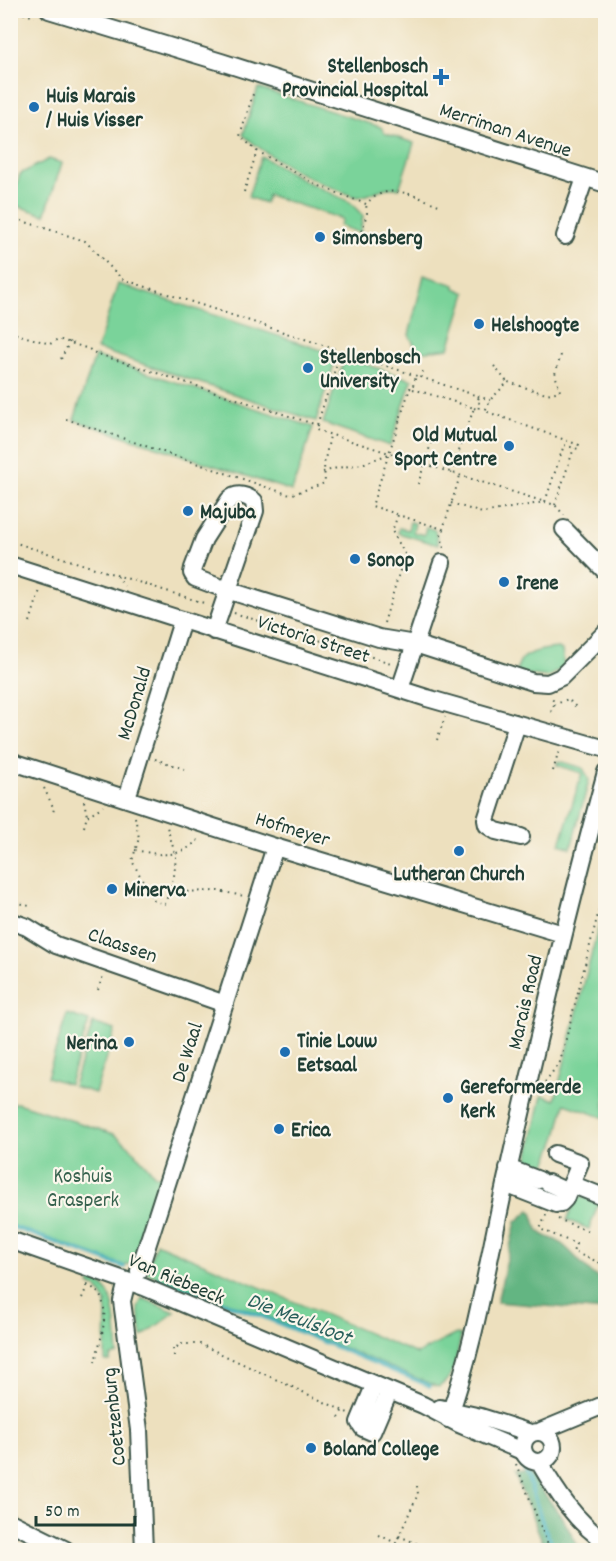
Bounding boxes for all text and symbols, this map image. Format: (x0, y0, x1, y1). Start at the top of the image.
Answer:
place label: Stellenbosch Provincial Hospital (282, 53, 429, 107)
marker: Stellenbosch Provincial Hospital (432, 68, 450, 86)
place label: Huis Marais / Huis Visser (45, 83, 144, 137)
street label: Merriman Avenue (435, 96, 575, 167)
marker: Huis Marais / Huis Visser (27, 100, 41, 114)
place label: Simonsberg (332, 225, 423, 255)
marker: Simonsberg (313, 230, 327, 244)
place label: Helshoogte (491, 312, 579, 342)
marker: Helshoogte (472, 317, 486, 331)
place label: Stellenbosch University (320, 344, 421, 398)
marker: Stellenbosch University (301, 361, 315, 375)
place label: Old Mutual Sport Centre (394, 422, 498, 476)
marker: Old Mutual Sport Centre (502, 439, 516, 453)
place label: Majuba (200, 499, 257, 529)
marker: Majuba (181, 504, 195, 518)
place label: Sonop (367, 547, 415, 577)
marker: Sonop (348, 552, 362, 566)
place label: Irene (516, 570, 558, 600)
marker: Irene (497, 575, 511, 589)
street label: Victoria Street (253, 609, 373, 673)
street label: McDonald (111, 663, 161, 744)
street label: Hofmeyer (251, 805, 333, 856)
marker: Lutheran Church (452, 844, 466, 858)
place label: Lutheran Church (393, 861, 525, 891)
place label: Minerva (124, 877, 187, 907)
marker: Minerva (105, 882, 119, 896)
street label: Claassen (83, 921, 161, 973)
street label: Marais Road (501, 952, 552, 1053)
street label: De Waal (165, 1019, 213, 1087)
place label: Tinie Louw Eetsaal (297, 1028, 378, 1082)
place label: Nerina (66, 1030, 118, 1060)
marker: Nerina (122, 1035, 136, 1049)
marker: Tinie Louw Eetsaal (278, 1045, 292, 1059)
place label: Gereformeerde Kerk (460, 1074, 581, 1128)
marker: Gereformeerde Kerk (441, 1091, 455, 1105)
place label: Erica (291, 1117, 332, 1147)
marker: Erica (272, 1122, 286, 1136)
park label: Koshuis Grasperk (47, 1163, 119, 1217)
street label: Van Riebeeck (123, 1247, 229, 1315)
water label: Die Meulsloot (242, 1286, 357, 1355)
street label: Coetzenburg (96, 1366, 136, 1467)
place label: Boland College (323, 1436, 439, 1466)
marker: Boland College (304, 1441, 318, 1455)
scale bar (36, 1489, 135, 1527)
text: 50 m (45, 1500, 80, 1525)

